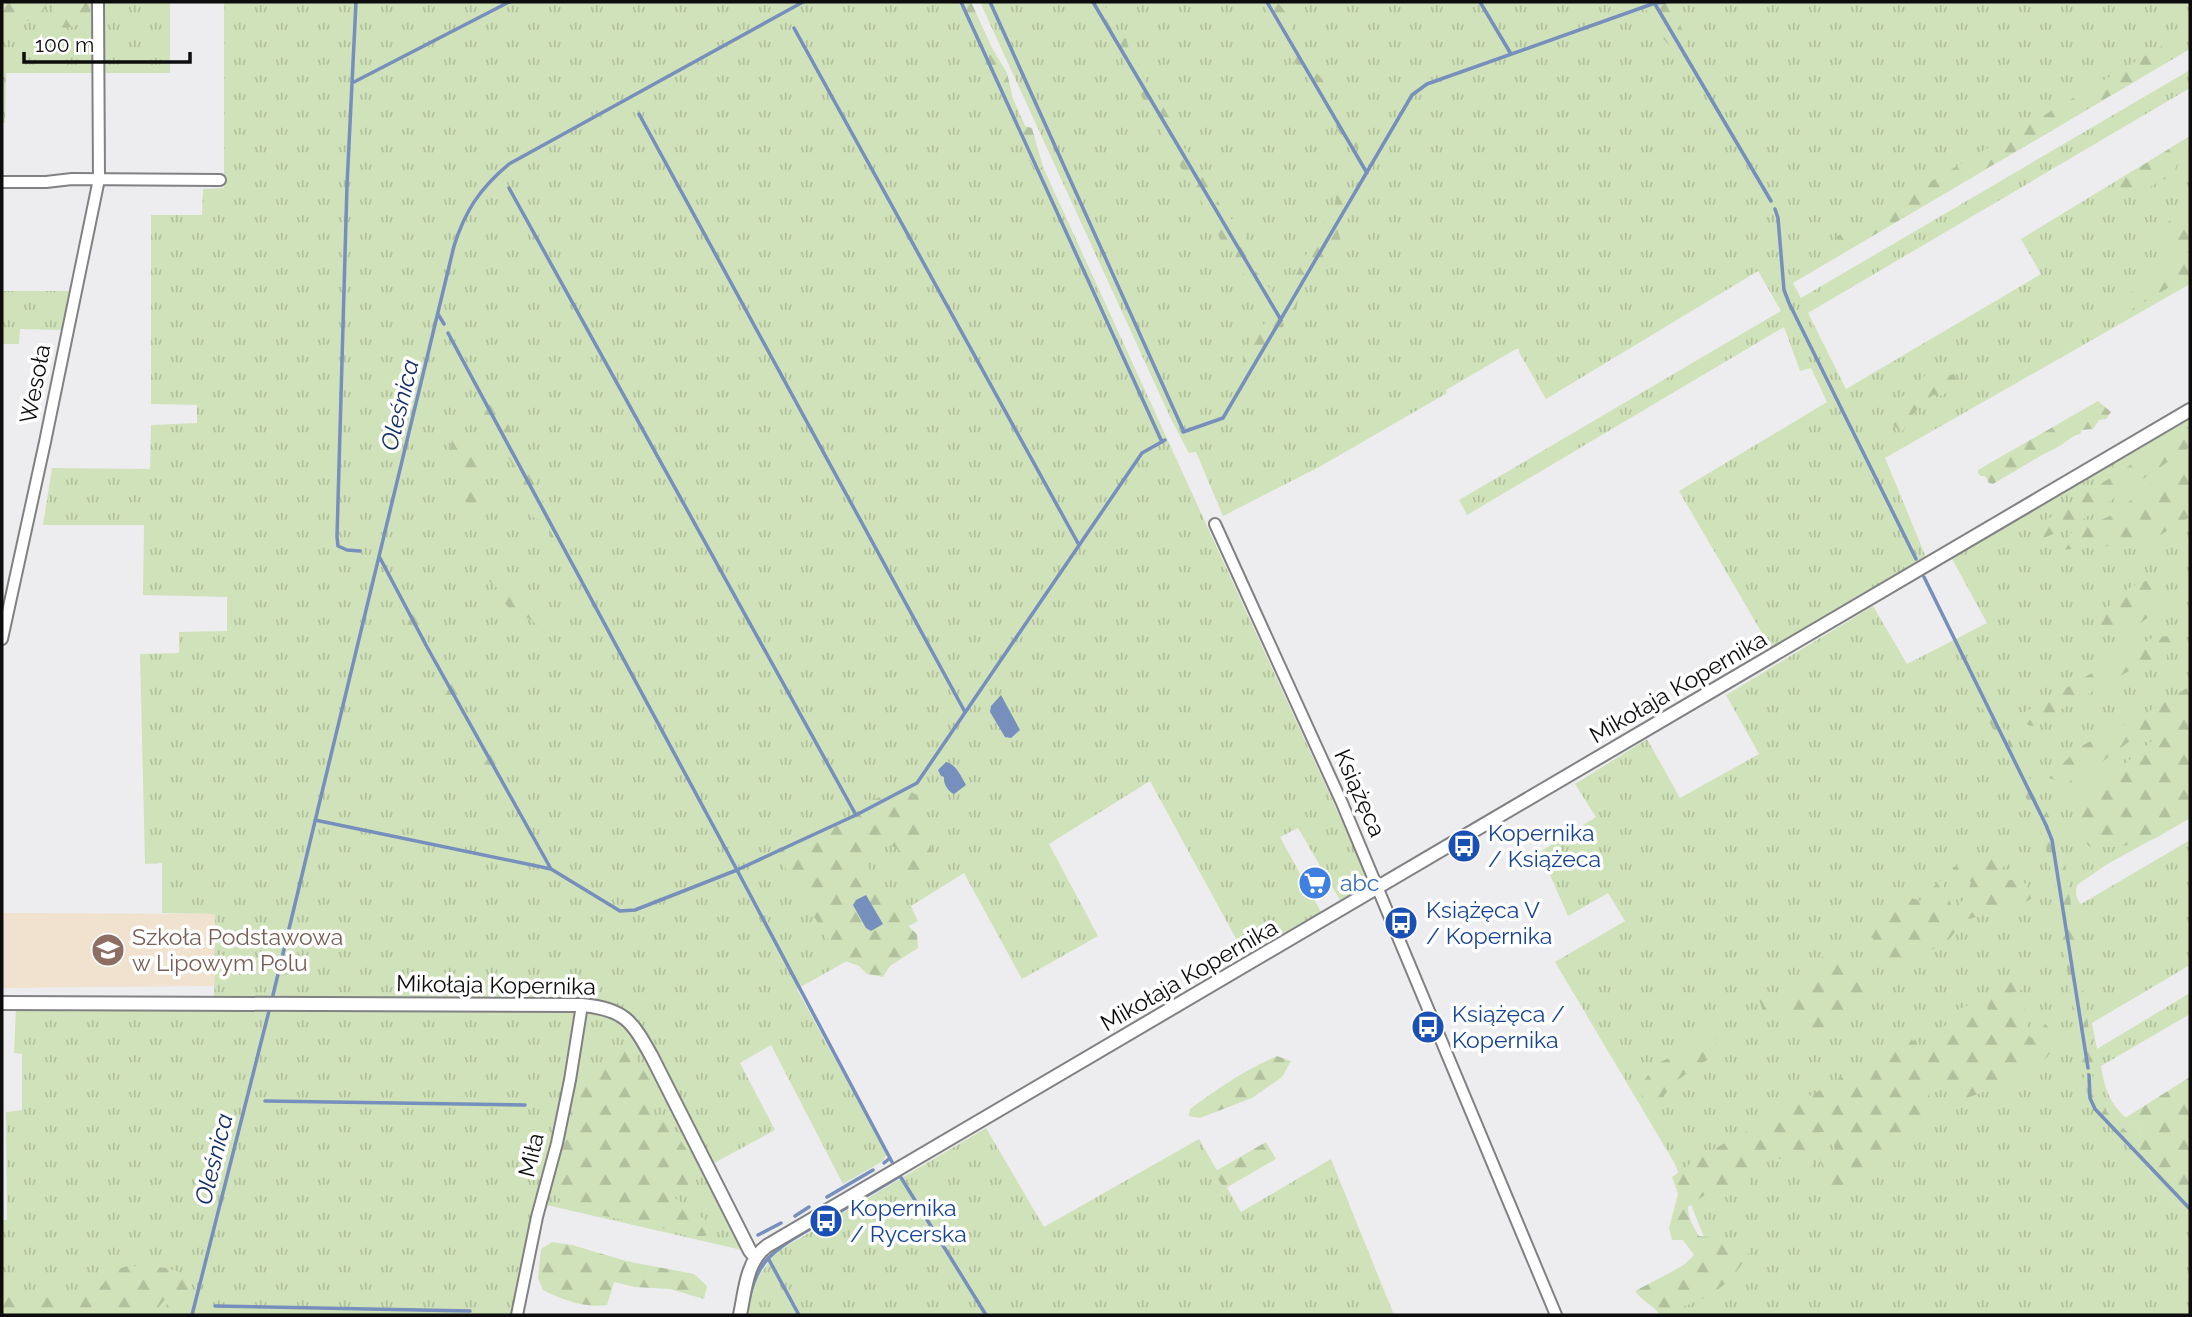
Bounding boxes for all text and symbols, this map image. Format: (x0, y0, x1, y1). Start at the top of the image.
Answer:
scale bar (24, 21, 191, 65)
text: 100 m (35, 32, 94, 57)
street label: Wesoła (14, 342, 55, 426)
water label: Oleśnica (374, 356, 425, 454)
street label: Mikołaja Kopernika (1584, 625, 1771, 748)
street label: Książęca (1329, 745, 1392, 841)
place label: Kopernika / Książeca (1488, 819, 1601, 872)
bus stop icon: Kopernika / Książeca (1445, 827, 1483, 865)
supermarket icon: abc (1296, 864, 1334, 902)
place label: abc (1340, 869, 1379, 896)
place label: Książęca V / Kopernika (1426, 896, 1552, 949)
bus stop icon: Książęca V / Kopernika (1382, 904, 1420, 942)
street label: Mikołaja Kopernika (1095, 913, 1282, 1036)
place label: Szkoła Podstawowa w Lipowym Polu (132, 923, 343, 976)
school or university icon: Szkoła Podstawowa w Lipowym Polu (89, 931, 127, 969)
street label: Mikołaja Kopernika (396, 969, 596, 1000)
place label: Książęca / Kopernika (1452, 1000, 1565, 1053)
bus stop icon: Książęca / Kopernika (1409, 1008, 1447, 1046)
water label: Oleśnica (188, 1110, 239, 1208)
street label: Miła (512, 1130, 549, 1180)
place label: Kopernika / Rycerska (850, 1194, 967, 1247)
bus stop icon: Kopernika / Rycerska (807, 1202, 845, 1240)

